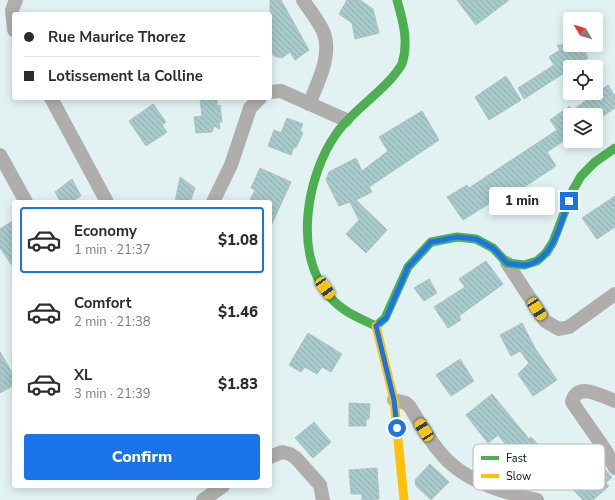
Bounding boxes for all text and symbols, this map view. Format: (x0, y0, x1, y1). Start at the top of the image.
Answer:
north arrow (563, 12, 603, 52)
map controls (563, 12, 603, 148)
text: Rue Maurice Thorez (48, 27, 186, 47)
button: locate (563, 60, 603, 100)
text: Lotissement la Colline (48, 66, 203, 86)
button: layers (563, 108, 603, 148)
callout: 1 min (489, 187, 555, 215)
text: 1 min (505, 192, 539, 210)
route end (560, 192, 578, 210)
text: Economy (74, 221, 137, 241)
icon: car (26, 222, 62, 258)
text: $1.08 (218, 230, 258, 250)
text: 1 min · 21:37 (74, 241, 150, 259)
car (313, 275, 337, 301)
text: Comfort (74, 293, 131, 313)
icon: car (26, 294, 62, 330)
car (525, 296, 549, 322)
text: $1.46 (218, 302, 258, 322)
text: 2 min · 21:38 (74, 313, 150, 331)
text: XL (74, 365, 93, 385)
icon: car (26, 366, 62, 402)
text: $1.83 (218, 374, 258, 394)
text: 3 min · 21:39 (74, 385, 150, 403)
car (412, 417, 436, 443)
route start (388, 419, 406, 437)
button: Confirm (24, 434, 260, 480)
legend (473, 444, 605, 490)
text: Fast (506, 451, 527, 466)
text: Slow (506, 469, 531, 484)

